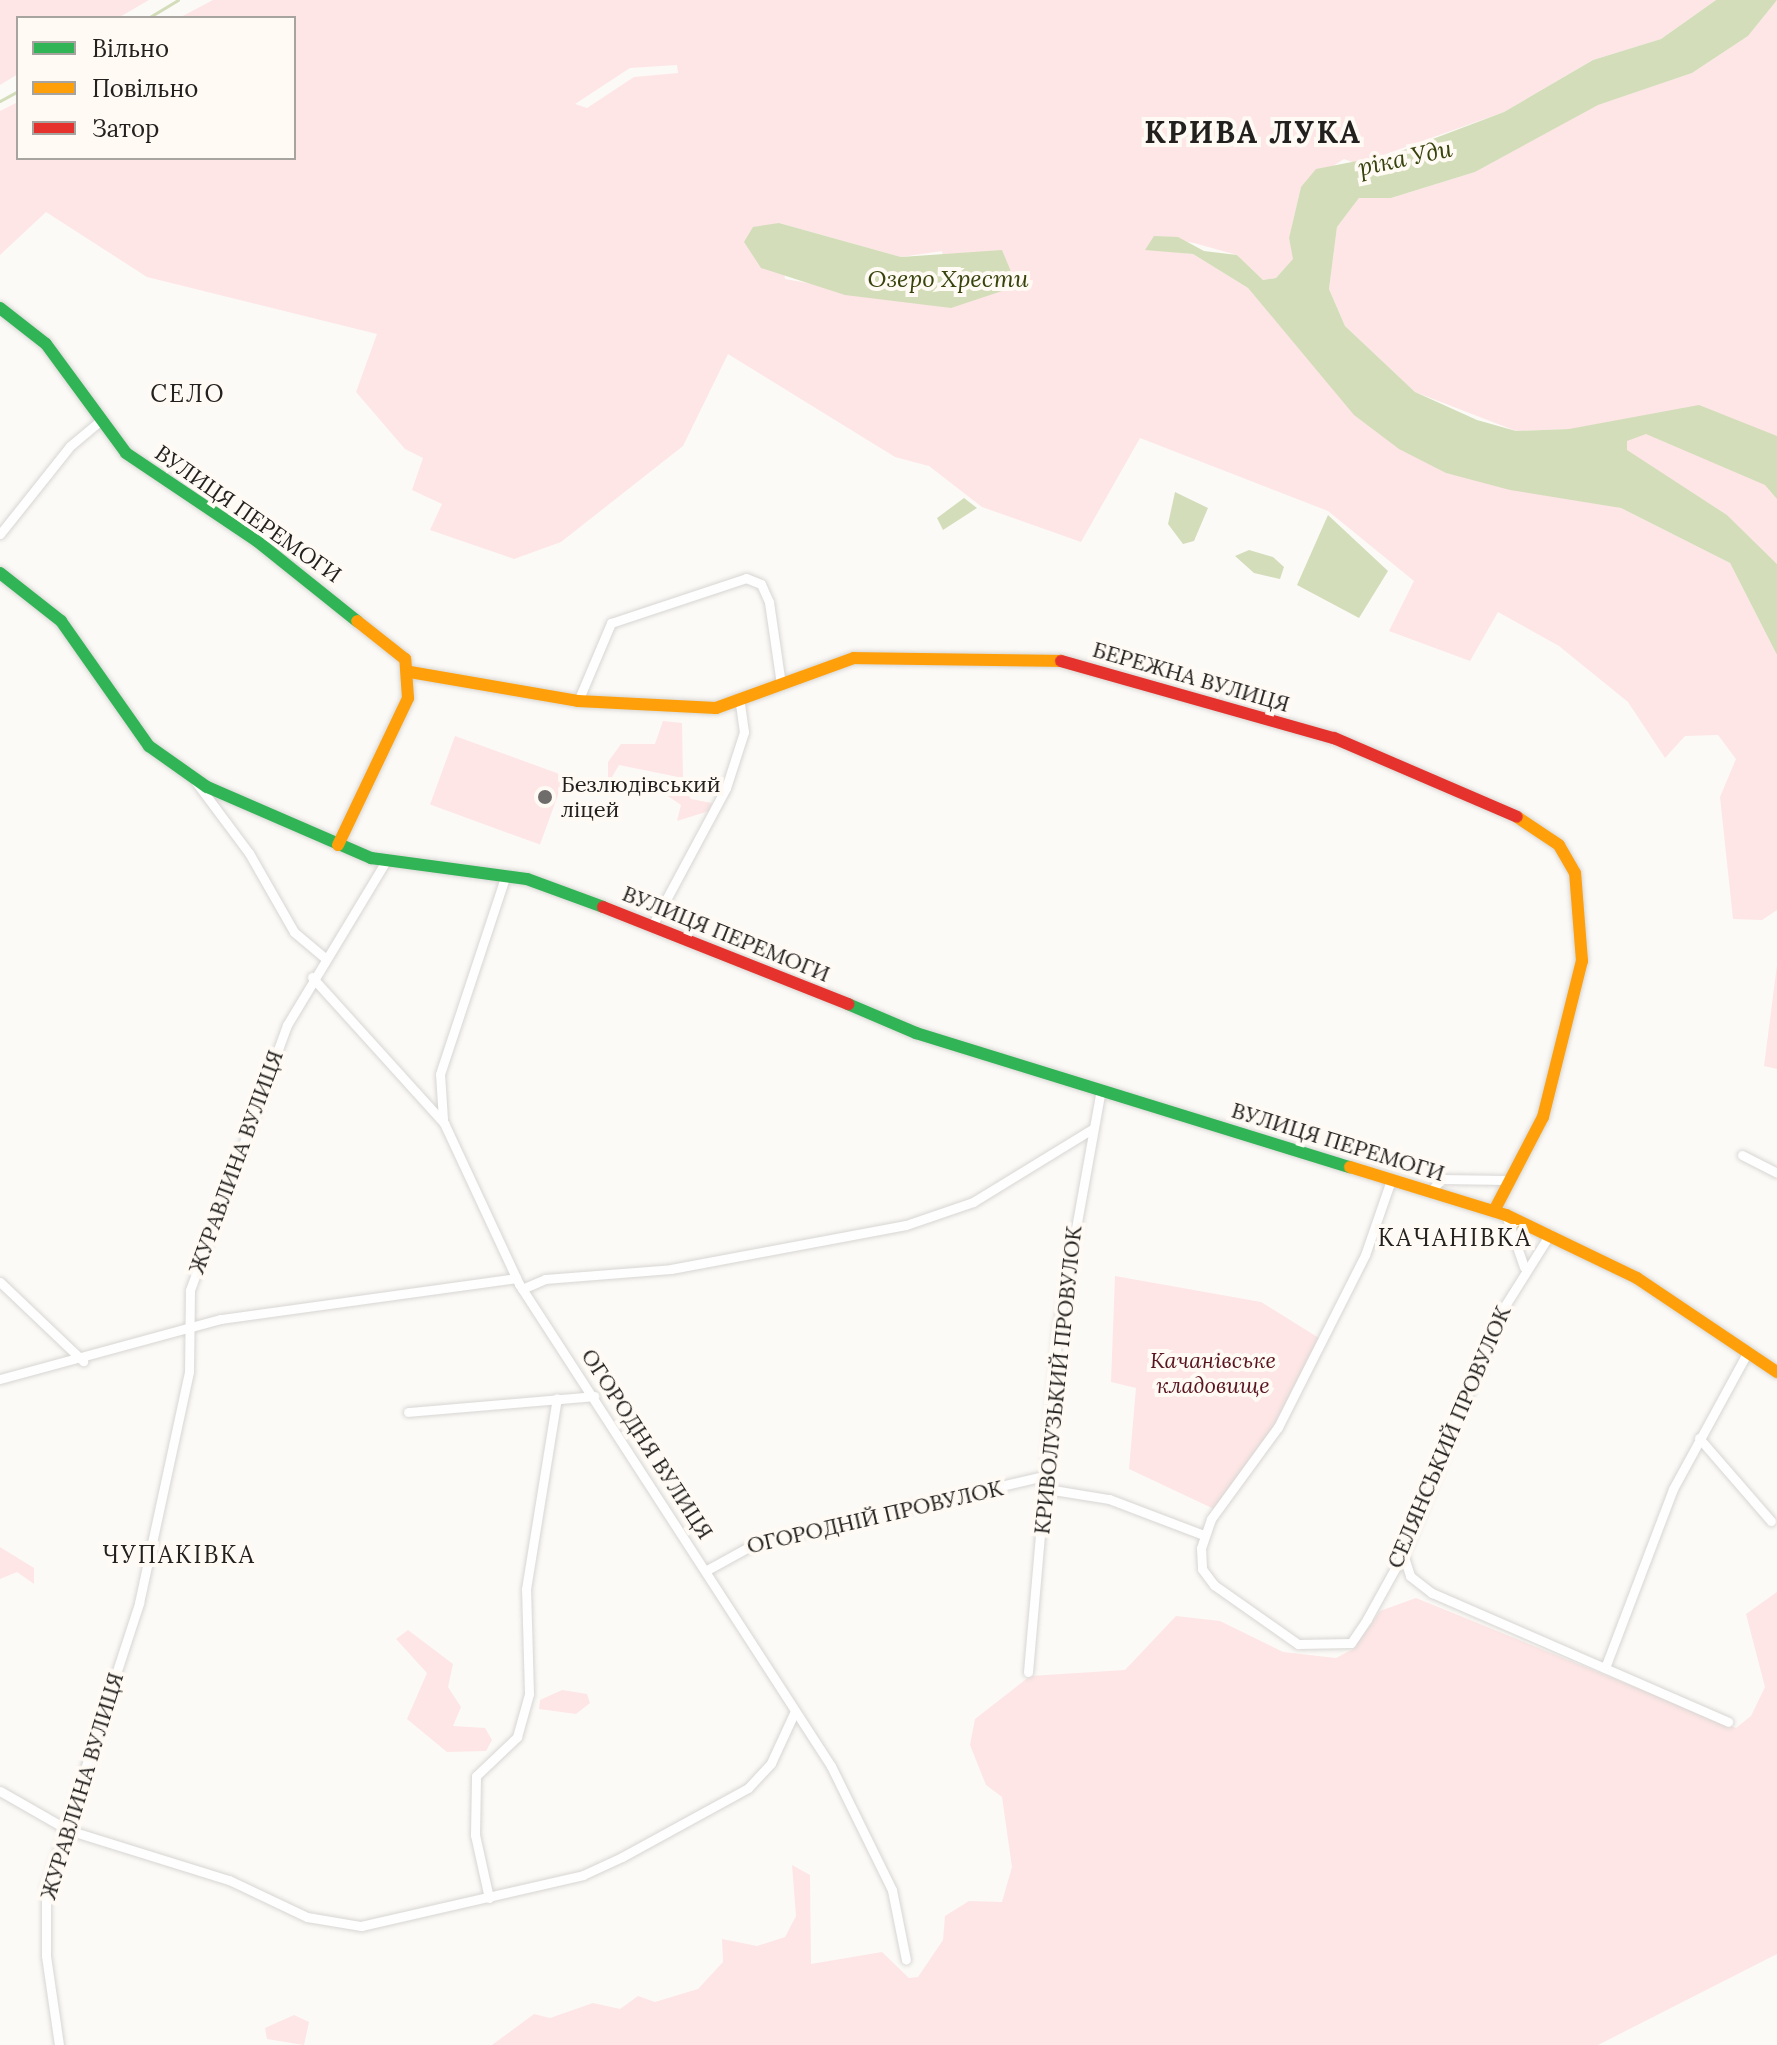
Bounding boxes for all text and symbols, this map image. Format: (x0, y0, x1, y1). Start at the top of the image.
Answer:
legend (16, 16, 296, 160)
text: Вільно (92, 33, 169, 64)
text: Повільно (92, 73, 198, 104)
text: Затор (92, 113, 159, 144)
district label: КРИВА ЛУКА (1144, 114, 1362, 150)
water label: ріка Уди (1355, 134, 1455, 182)
water label: Озеро Хрести (868, 265, 1028, 293)
district label: СЕЛО (150, 380, 226, 408)
street label: ВУЛИЦЯ ПЕРЕМОГИ (150, 440, 346, 588)
street label: БЕРЕЖНА ВУЛИЦЯ (1090, 636, 1292, 718)
place label: Безлюдівський ліцей (561, 771, 721, 822)
marker: Безлюдівський ліцей (536, 788, 554, 806)
street label: ВУЛИЦЯ ПЕРЕМОГИ (618, 880, 834, 988)
street label: ЖУРАВЛИНА ВУЛИЦЯ (183, 1047, 289, 1277)
street label: ВУЛИЦЯ ПЕРЕМОГИ (1228, 1097, 1448, 1187)
street label: КРИВОЛУЗЬКИЙ ПРОВУЛОК (1029, 1224, 1087, 1536)
district label: КАЧАНІВКА (1378, 1224, 1532, 1252)
street label: СЕЛЯНСЬКИЙ ПРОВУЛОК (1382, 1302, 1516, 1572)
street label: ОГОРОДНЯ ВУЛИЦЯ (576, 1344, 718, 1544)
park label: Качанівське кладовище (1150, 1347, 1276, 1398)
street label: ОГОРОДНІЙ ПРОВУЛОК (744, 1475, 1006, 1559)
district label: ЧУПАКІВКА (102, 1541, 256, 1569)
street label: ЖУРАВЛИНА ВУЛИЦЯ (35, 1669, 129, 1903)

